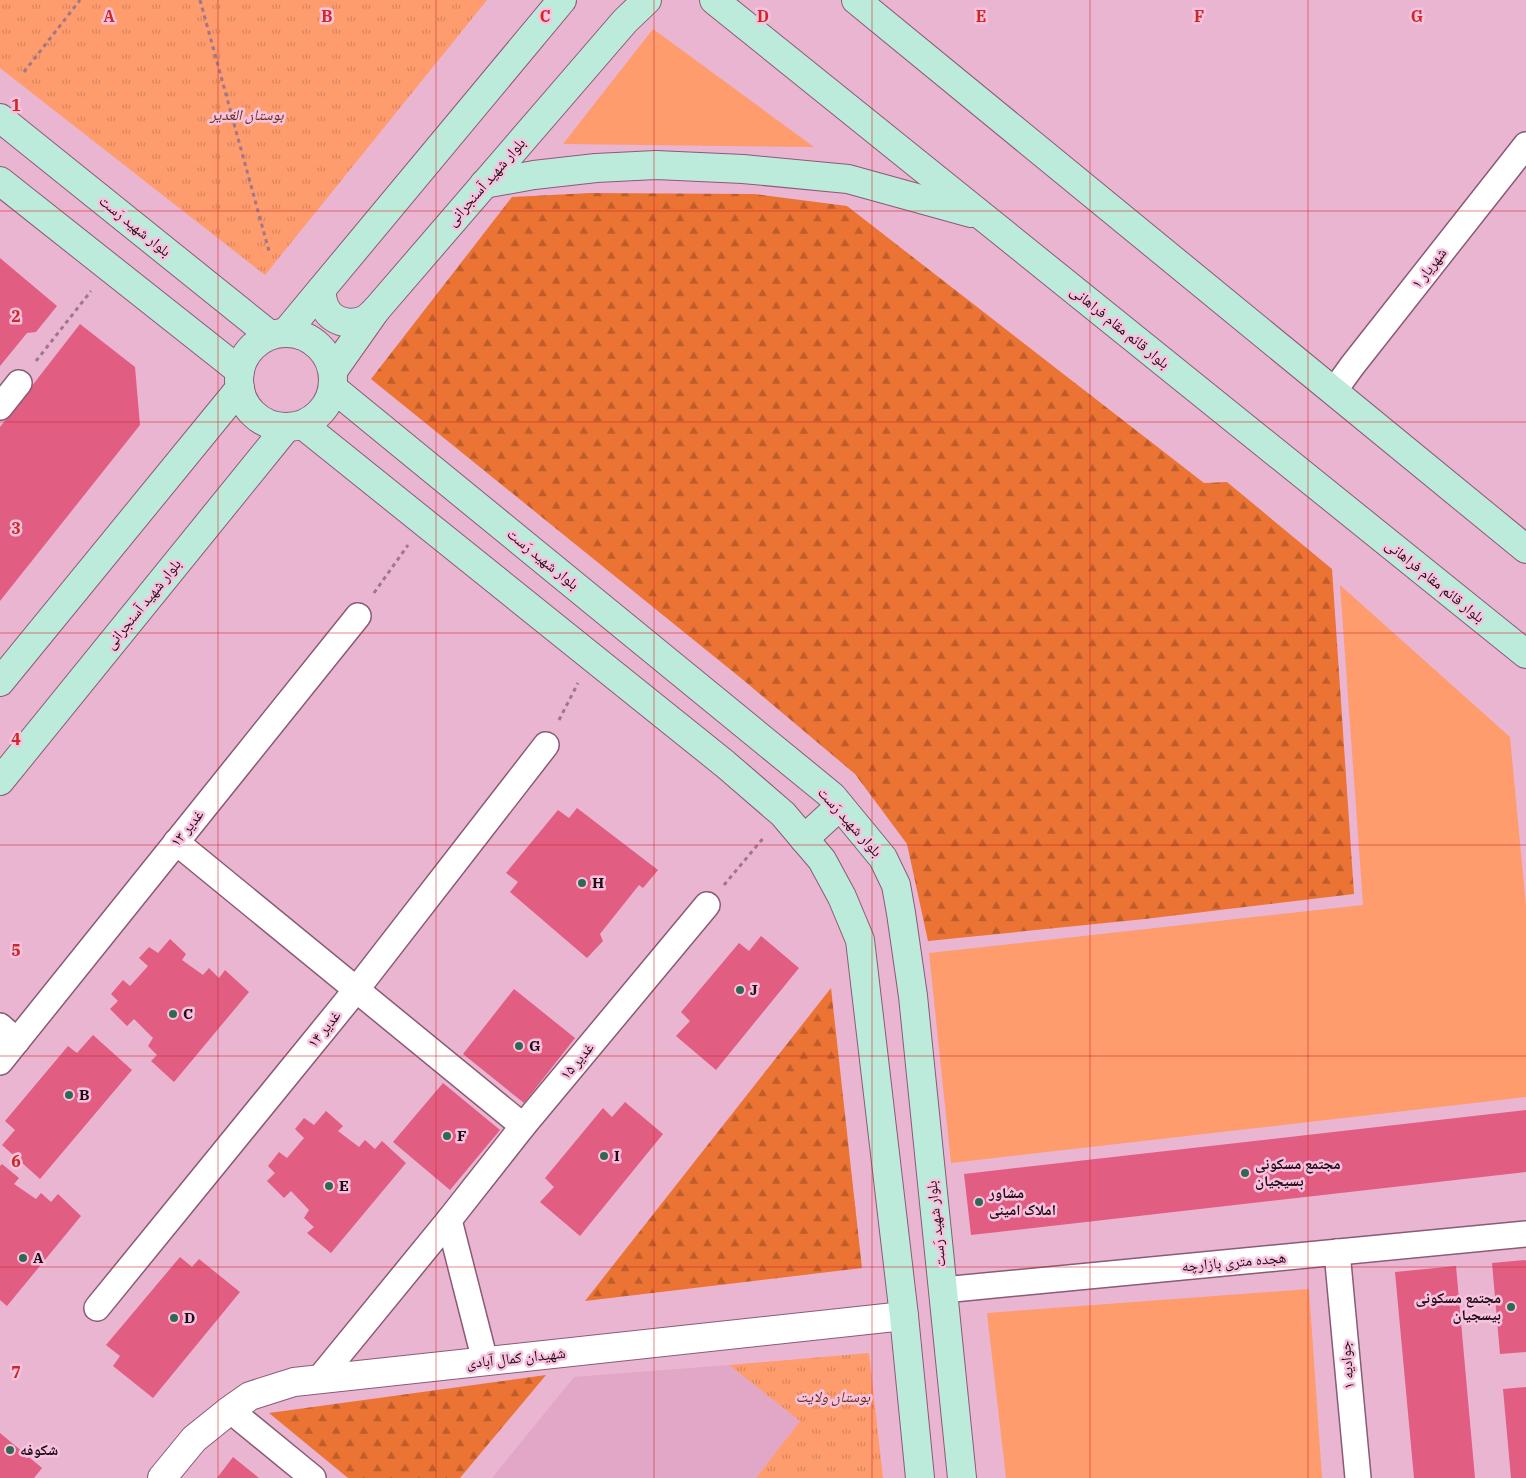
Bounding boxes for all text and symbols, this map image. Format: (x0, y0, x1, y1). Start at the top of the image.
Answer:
text: A (103, 6, 115, 26)
text: B (321, 6, 333, 26)
text: C (540, 6, 550, 26)
text: D (757, 6, 769, 26)
text: E (976, 6, 986, 26)
text: F (1194, 6, 1204, 26)
text: G (1411, 6, 1423, 26)
text: 1 (11, 95, 21, 115)
park label: بوستان الغدیر (209, 105, 285, 124)
street label: بلوار شهید آسنجرانی (442, 134, 530, 230)
street label: بلوار شهید رَست (95, 191, 175, 260)
street label: شهریار ۱ (1407, 243, 1451, 292)
street label: بلوار قائم مقام فراهانی (1066, 281, 1174, 373)
text: 2 (11, 306, 21, 326)
text: 3 (11, 518, 21, 538)
street label: بلوار شهید رَست (503, 524, 583, 593)
street label: بلوار قائم مقام فراهانی (1381, 535, 1489, 627)
street label: بلوار شهید آسنجرانی (100, 555, 186, 653)
text: 4 (11, 729, 21, 749)
street label: بلوار شهید رَست (814, 783, 887, 860)
street label: غدیر ۱۳ (166, 805, 208, 850)
place label: H (592, 873, 604, 892)
marker: H (576, 877, 588, 889)
text: 5 (11, 940, 21, 960)
place label: J (750, 980, 758, 999)
marker: J (734, 984, 746, 996)
place label: C (183, 1004, 193, 1023)
street label: غدیر ۱۴ (303, 1006, 345, 1051)
marker: C (167, 1008, 179, 1020)
place label: G (529, 1036, 541, 1055)
street label: غدیر ۱۵ (556, 1038, 598, 1083)
marker: G (513, 1040, 525, 1052)
place label: B (79, 1085, 90, 1104)
marker: B (63, 1089, 75, 1101)
place label: F (457, 1126, 467, 1145)
marker: F (441, 1130, 453, 1142)
place label: I (614, 1146, 620, 1165)
marker: I (598, 1150, 610, 1162)
text: 6 (11, 1151, 21, 1171)
place label: مجتمع مسکونی بسیجیان (1255, 1154, 1341, 1190)
marker: مجتمع مسکونی بسیجیان (1239, 1167, 1251, 1179)
place label: E (339, 1176, 349, 1195)
marker: E (323, 1180, 335, 1192)
street label: بلوار شهید رَست (921, 1180, 950, 1268)
place label: مشاور املاک امینی (988, 1183, 1056, 1219)
marker: مشاور املاک امینی (973, 1196, 985, 1208)
street label: هجده متری بازارچه (1181, 1247, 1287, 1277)
place label: A (33, 1248, 44, 1267)
marker: A (17, 1252, 29, 1264)
place label: مجتمع مسکونی بیسجیان (1415, 1288, 1501, 1324)
marker: مجتمع مسکونی بیسجیان (1505, 1301, 1517, 1313)
place label: D (184, 1308, 195, 1327)
marker: D (168, 1312, 180, 1324)
street label: جوادیه ۱ (1335, 1340, 1358, 1390)
street label: شهیدان کمال آبادی (465, 1343, 567, 1373)
text: 7 (11, 1362, 21, 1382)
park label: بوستان ولایت (796, 1387, 871, 1406)
place label: شکوفه (20, 1440, 58, 1459)
marker: شکوفه (4, 1444, 16, 1456)

